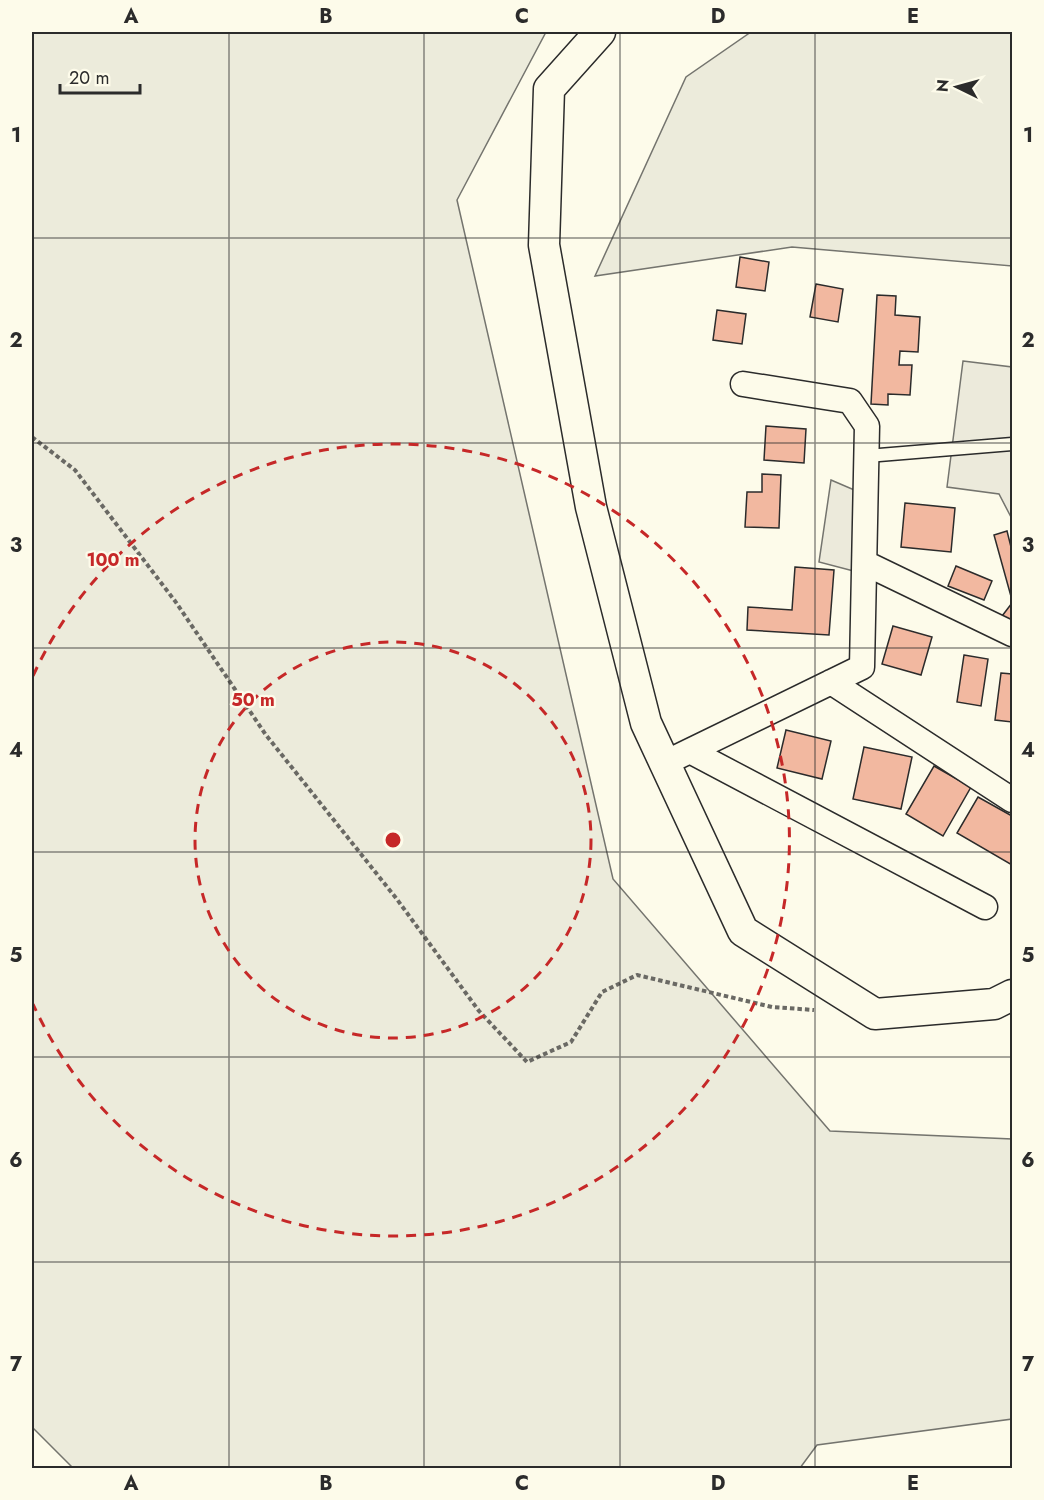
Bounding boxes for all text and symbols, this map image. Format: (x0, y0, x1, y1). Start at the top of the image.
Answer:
text: A (123, 2, 139, 31)
text: B (319, 2, 333, 31)
text: C (515, 2, 529, 31)
text: D (711, 2, 725, 31)
text: E (907, 2, 919, 31)
scale bar (60, 57, 140, 95)
north arrow (927, 57, 987, 117)
text: 20 m (69, 65, 109, 91)
text: N (931, 78, 955, 93)
text: 1 (11, 121, 21, 150)
text: 1 (1023, 121, 1033, 150)
text: 2 (9, 326, 23, 355)
text: 2 (1021, 326, 1035, 355)
text: 3 (10, 531, 22, 560)
text: 3 (1022, 531, 1034, 560)
text: 100 m (86, 547, 140, 573)
text: 50 m (231, 687, 275, 713)
text: 4 (9, 736, 23, 765)
text: 4 (1021, 736, 1035, 765)
centre of rings (383, 830, 403, 850)
text: 5 (10, 941, 23, 970)
text: 5 (1022, 941, 1035, 970)
text: 6 (9, 1146, 23, 1175)
text: 6 (1021, 1146, 1035, 1175)
text: 7 (10, 1350, 23, 1379)
text: 7 (1022, 1350, 1035, 1379)
text: A (123, 1469, 139, 1498)
text: B (319, 1469, 333, 1498)
text: C (515, 1469, 529, 1498)
text: D (711, 1469, 725, 1498)
text: E (907, 1469, 919, 1498)

